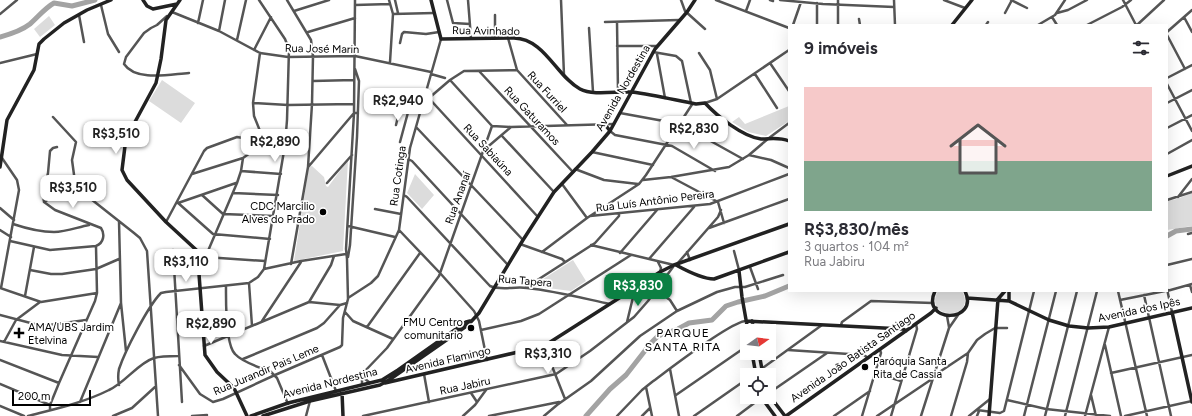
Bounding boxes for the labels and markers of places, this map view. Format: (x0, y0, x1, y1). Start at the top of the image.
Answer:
pin: R$2,940 (361, 88, 435, 122)
pin: R$2,830 (657, 116, 731, 150)
pin: R$3,510 (79, 121, 153, 155)
pin: R$2,890 (238, 129, 312, 163)
pin: R$3,510 (36, 175, 110, 209)
place label: CDC Marcilio Alves do Prado (242, 200, 315, 226)
marker: CDC Marcilio Alves do Prado (318, 207, 328, 217)
pin: R$3,110 (149, 249, 223, 283)
pin: R$3,830 (601, 273, 675, 307)
pin: R$2,890 (174, 311, 248, 345)
place label: FMU Centro comunitario (403, 316, 463, 342)
place label: AMA/UBS Jardim Etelvina (28, 321, 114, 347)
marker: FMU Centro comunitario (466, 323, 476, 333)
marker: AMA/UBS Jardim Etelvina (13, 327, 25, 339)
pin: R$3,310 (511, 341, 585, 375)
place label: Paróquia Santa Rita de Cassia (873, 355, 947, 381)
marker: Paróquia Santa Rita de Cassia (860, 362, 870, 372)

